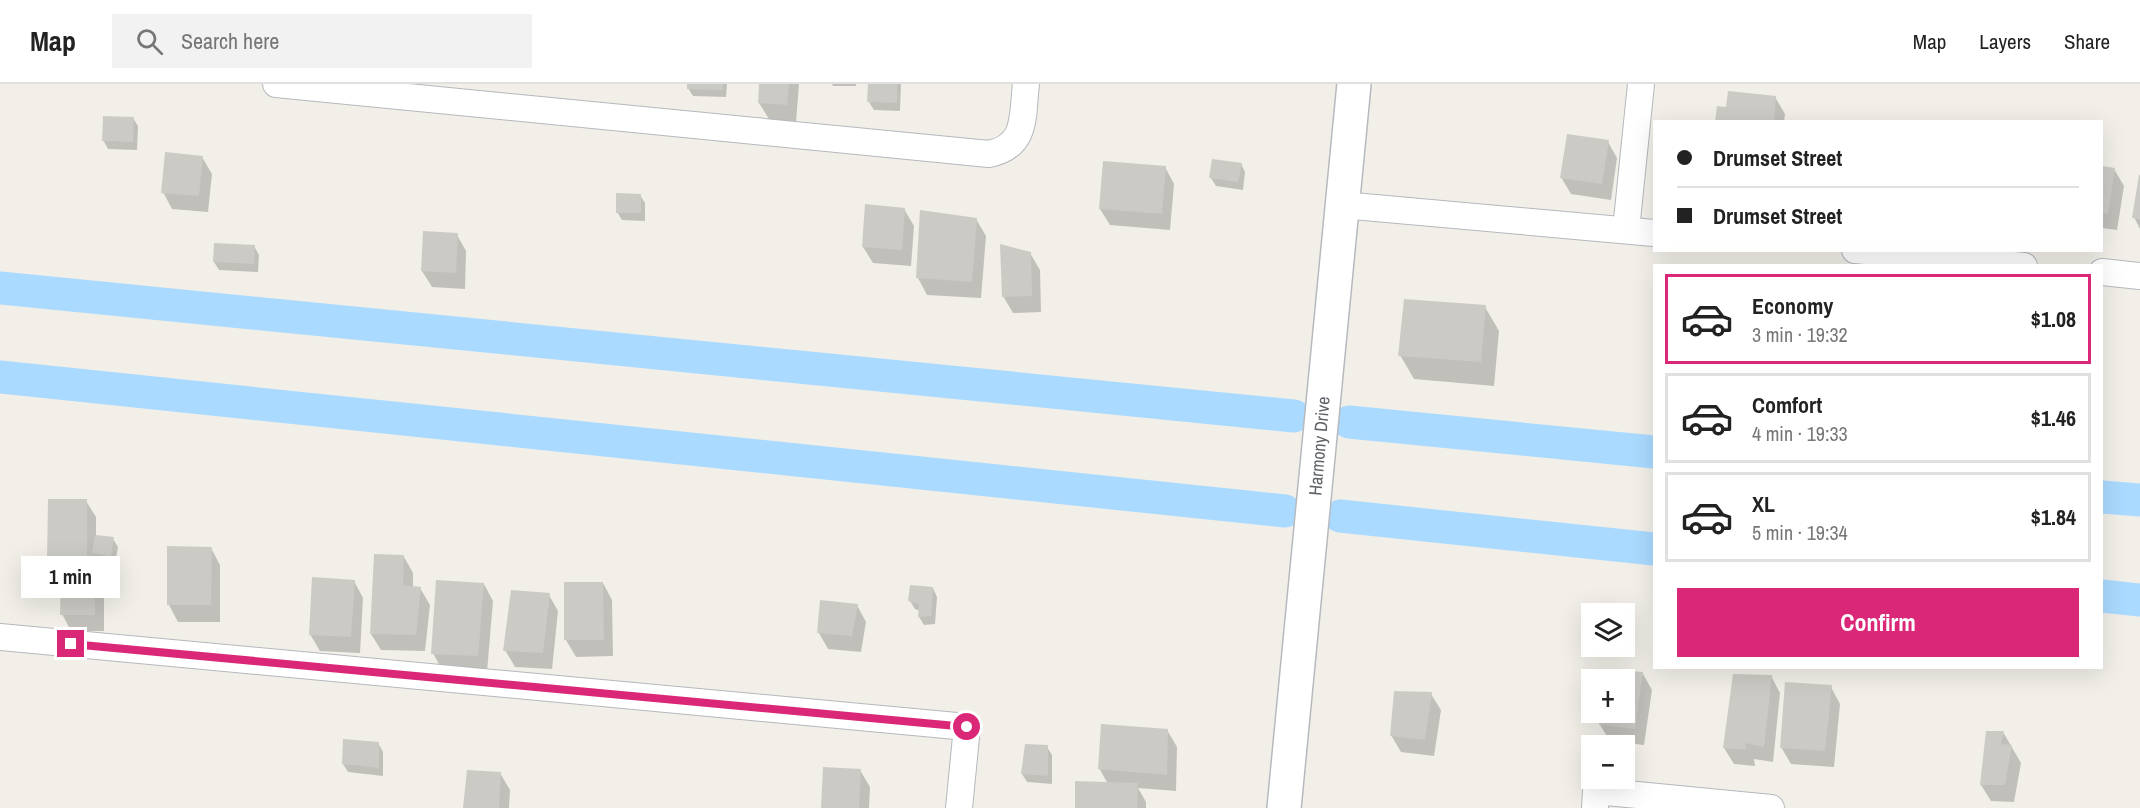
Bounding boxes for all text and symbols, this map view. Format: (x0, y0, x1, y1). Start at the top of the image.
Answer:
search box (112, 14, 532, 68)
text: Map (30, 22, 76, 60)
icon: search (133, 25, 166, 58)
text: Search here (181, 26, 279, 56)
text: Map (1913, 27, 1946, 56)
text: Layers (1979, 27, 2031, 56)
text: Share (2064, 27, 2110, 56)
text: Drumset Street (1713, 143, 1842, 173)
text: Drumset Street (1713, 201, 1842, 231)
text: Economy (1752, 291, 1833, 321)
icon: car (1680, 292, 1734, 346)
text: $1.08 (2031, 304, 2076, 334)
text: 3 min · 19:32 (1752, 321, 1848, 348)
text: Comfort (1752, 390, 1822, 420)
icon: car (1680, 391, 1734, 445)
street label: Harmony Drive (1302, 395, 1336, 497)
text: $1.46 (2031, 403, 2076, 433)
text: 4 min · 19:33 (1752, 420, 1848, 447)
text: XL (1752, 489, 1775, 519)
icon: car (1680, 490, 1734, 544)
text: $1.84 (2031, 502, 2076, 532)
text: 5 min · 19:34 (1752, 519, 1848, 546)
callout: 1 min (22, 557, 121, 599)
text: 1 min (49, 563, 92, 590)
button: Confirm (1677, 588, 2079, 657)
map controls (1581, 603, 1635, 789)
button: layers (1581, 603, 1635, 657)
route end (57, 630, 84, 657)
button: + (1581, 669, 1635, 723)
route start (953, 713, 980, 740)
button: − (1581, 735, 1635, 789)

